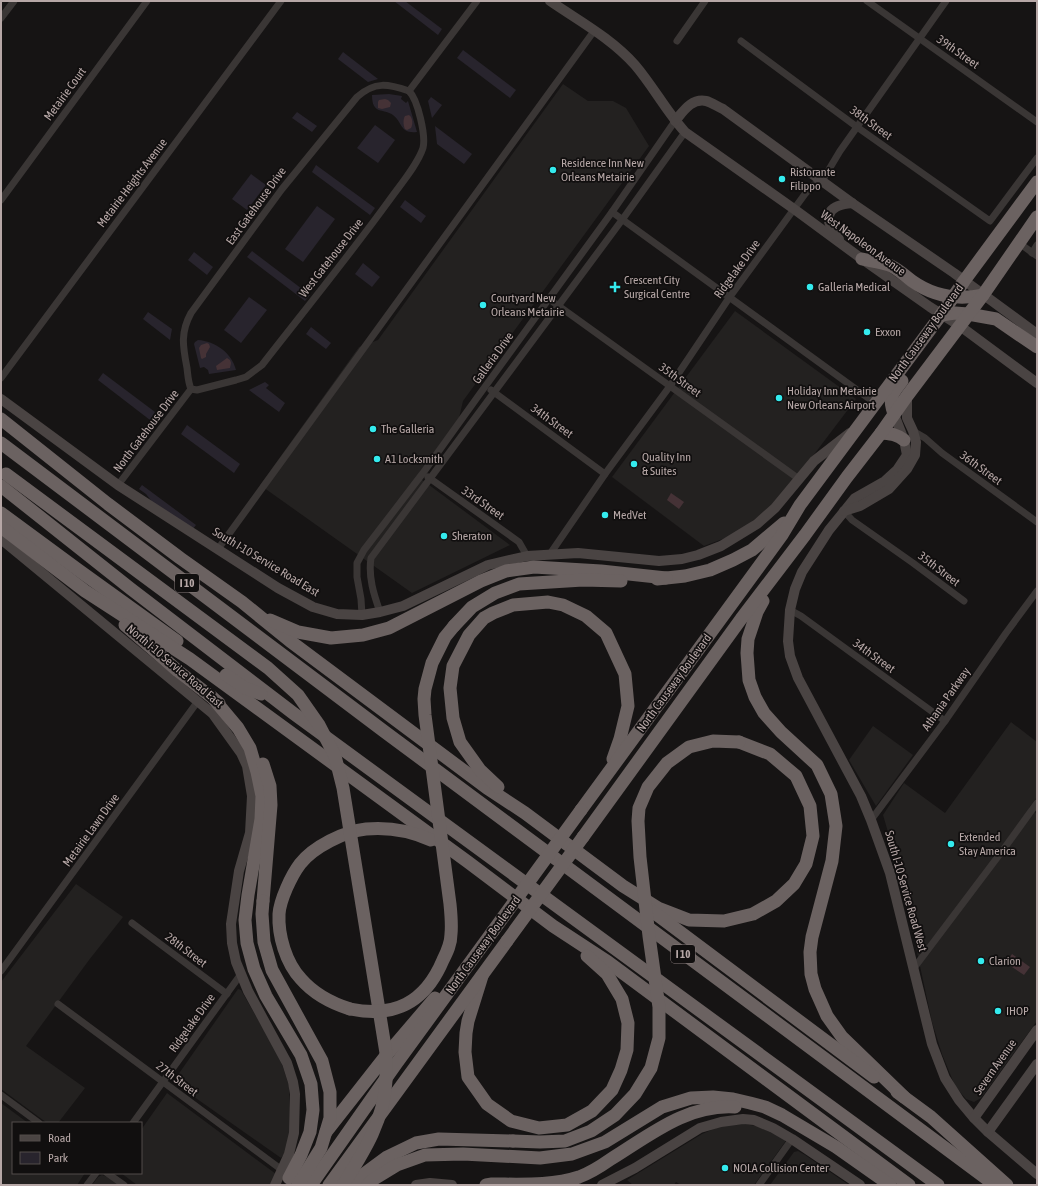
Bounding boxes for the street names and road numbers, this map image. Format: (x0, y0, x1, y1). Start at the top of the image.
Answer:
street label: 39th Street (934, 32, 982, 72)
street label: Metairie Court (41, 64, 89, 123)
street label: 38th Street (847, 103, 895, 143)
street label: Metairie Heights Avenue (94, 136, 170, 230)
street label: East Gatehouse Drive (223, 164, 289, 248)
street label: West Napoleon Avenue (818, 207, 908, 279)
street label: West Gatehouse Drive (296, 216, 366, 300)
street label: Ridgelake Drive (711, 237, 763, 301)
street label: North Causeway Boulevard (886, 281, 966, 385)
street label: Galleria Drive (470, 329, 516, 387)
street label: 35th Street (656, 360, 704, 400)
street label: North Gatehouse Drive (110, 387, 182, 475)
street label: 34th Street (528, 401, 576, 441)
street label: 36th Street (957, 448, 1005, 488)
street label: 33rd Street (459, 483, 507, 523)
street label: South I-10 Service Road East (210, 525, 322, 600)
street label: 35th Street (915, 549, 963, 590)
road number: I 10 (175, 574, 199, 592)
street label: North I-10 Service Road East (124, 622, 227, 711)
street label: North Causeway Boulevard (634, 631, 714, 735)
street label: 34th Street (850, 636, 898, 676)
street label: Athania Parkway (919, 665, 973, 733)
street label: Metairie Lawn Drive (60, 791, 122, 869)
street label: South I-10 Service Road West (882, 829, 930, 954)
street label: North Causeway Boulevard (443, 893, 523, 997)
street label: 28th Street (162, 930, 210, 971)
road number: I 10 (671, 945, 695, 963)
street label: Ridgelake Drive (166, 991, 218, 1055)
street label: Severn Avenue (971, 1036, 1019, 1098)
street label: 27th Street (153, 1059, 201, 1100)

